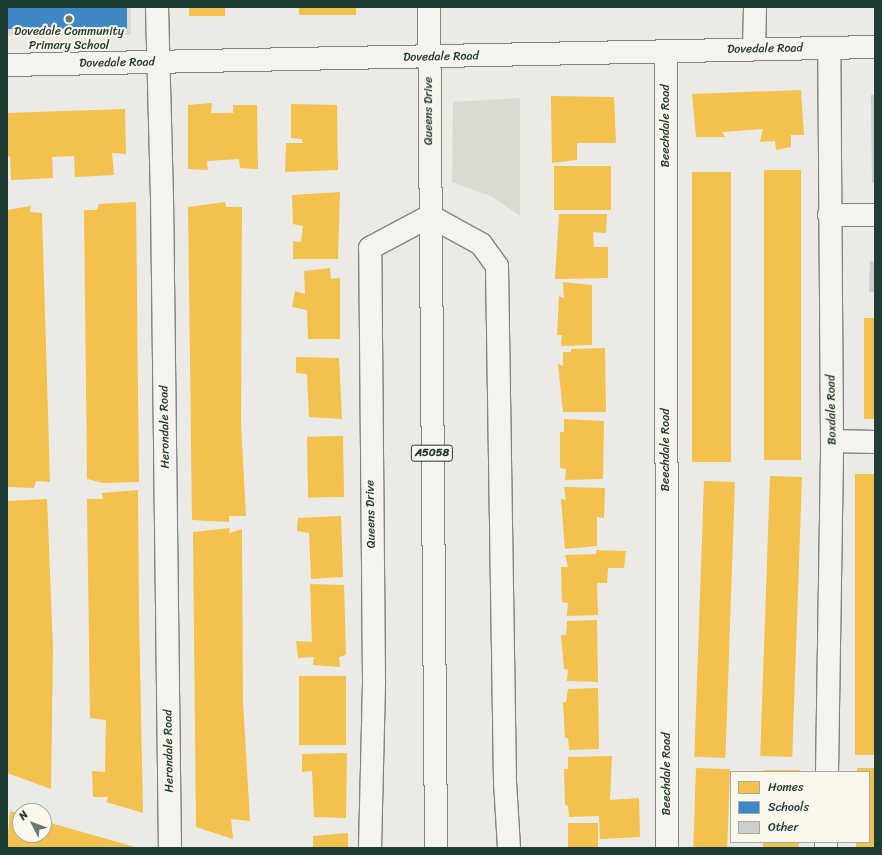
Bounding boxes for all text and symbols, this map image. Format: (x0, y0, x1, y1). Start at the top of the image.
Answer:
marker: Dovedale Community Primary School (64, 14, 74, 24)
place label: Dovedale Community Primary School (14, 25, 124, 53)
street label: Dovedale Road (727, 41, 803, 57)
street label: Dovedale Road (403, 49, 479, 65)
street label: Dovedale Road (79, 55, 155, 71)
street label: Queens Drive (422, 77, 436, 145)
street label: Beechdale Road (659, 85, 673, 167)
street label: Boxdale Road (824, 375, 840, 445)
street label: Herondale Road (157, 385, 173, 469)
street label: Beechdale Road (659, 409, 673, 491)
road number: A5058 (410, 444, 454, 462)
street label: Queens Drive (363, 480, 379, 548)
street label: Herondale Road (161, 709, 177, 793)
street label: Beechdale Road (660, 733, 674, 815)
legend (730, 771, 870, 843)
text: Homes (768, 776, 804, 798)
text: Schools (768, 796, 809, 818)
north arrow (12, 803, 52, 843)
text: N (14, 806, 33, 824)
text: Other (768, 816, 798, 838)

